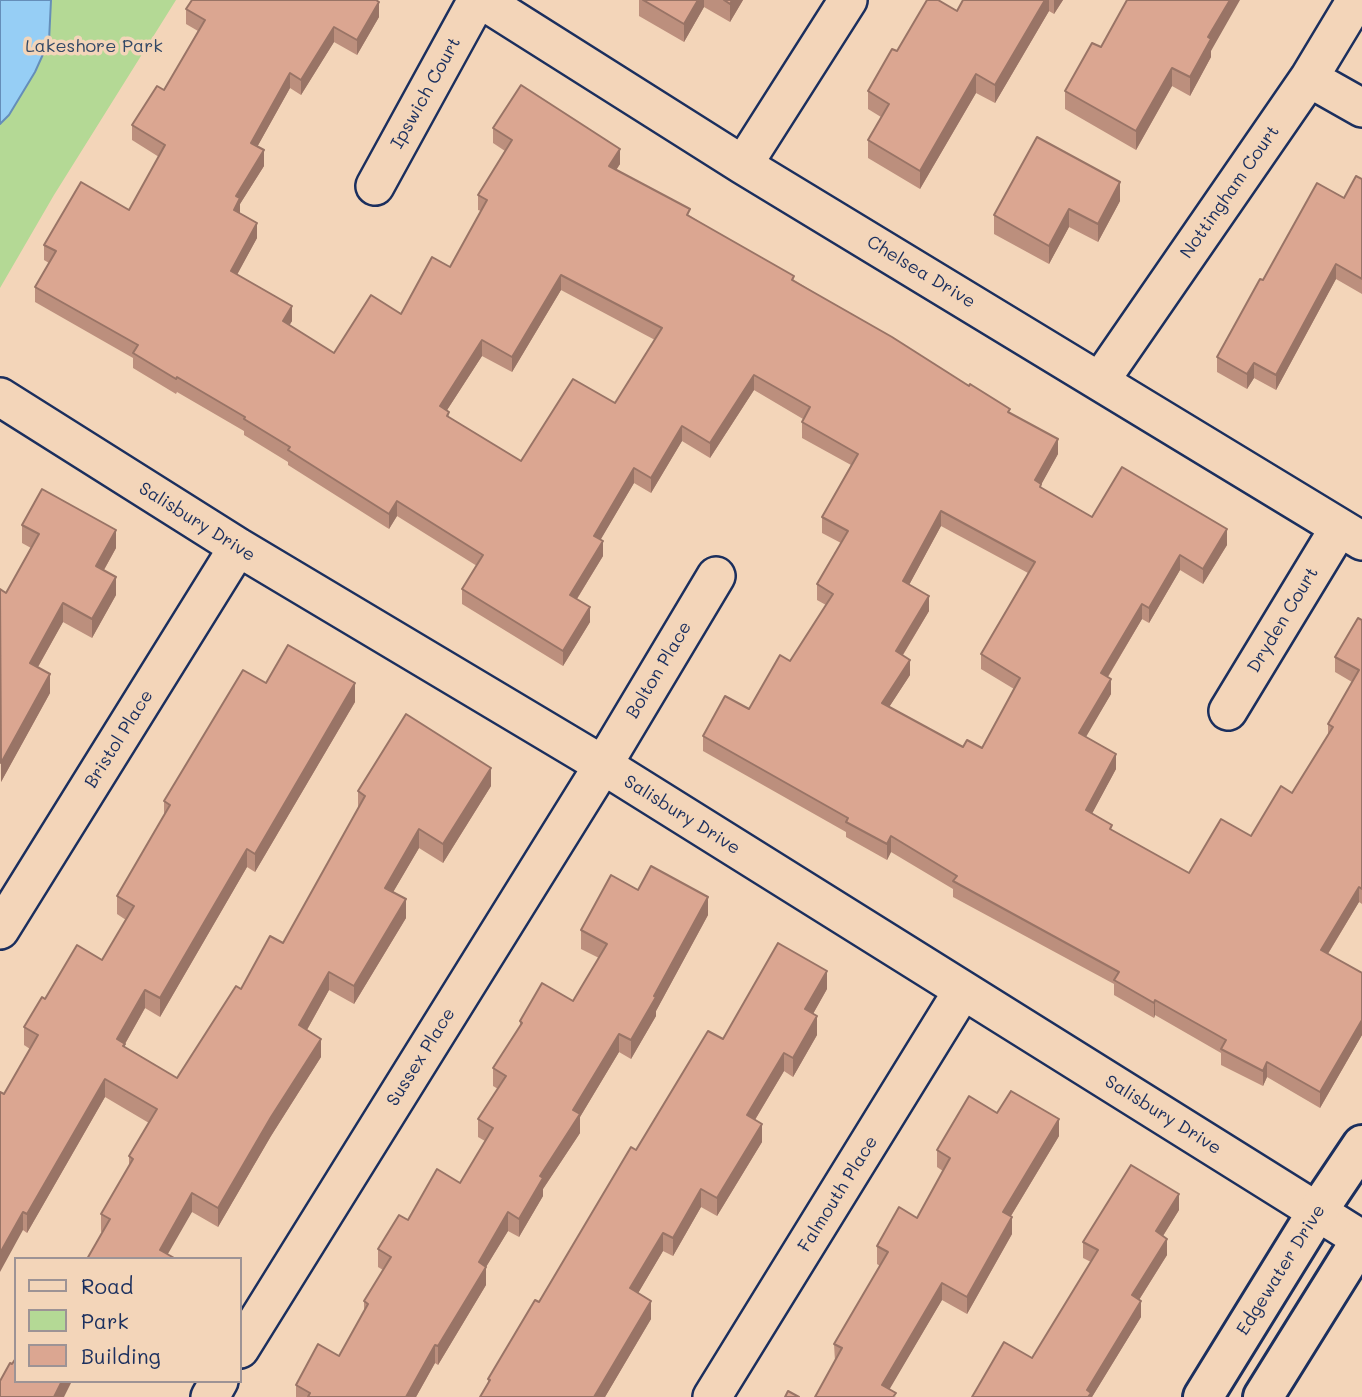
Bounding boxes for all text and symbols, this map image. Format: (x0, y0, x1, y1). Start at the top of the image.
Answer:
street label: Ipswich Court (386, 34, 466, 152)
park label: Lakeshore Park (25, 35, 163, 57)
street label: Nottingham Court (1176, 121, 1284, 263)
street label: Chelsea Drive (863, 231, 979, 313)
street label: Salisbury Drive (135, 478, 259, 566)
street label: Dryden Court (1243, 563, 1323, 677)
street label: Bolton Place (622, 618, 696, 722)
street label: Bristol Place (80, 686, 158, 792)
street label: Salisbury Drive (620, 771, 744, 859)
street label: Sussex Place (382, 1004, 460, 1110)
street label: Salisbury Drive (1101, 1071, 1225, 1159)
street label: Falmouth Place (794, 1132, 882, 1256)
street label: Edgewater Drive (1232, 1201, 1330, 1339)
legend (14, 1257, 242, 1383)
text: Road (81, 1272, 133, 1299)
text: Park (81, 1307, 129, 1334)
text: Building (81, 1342, 161, 1369)

